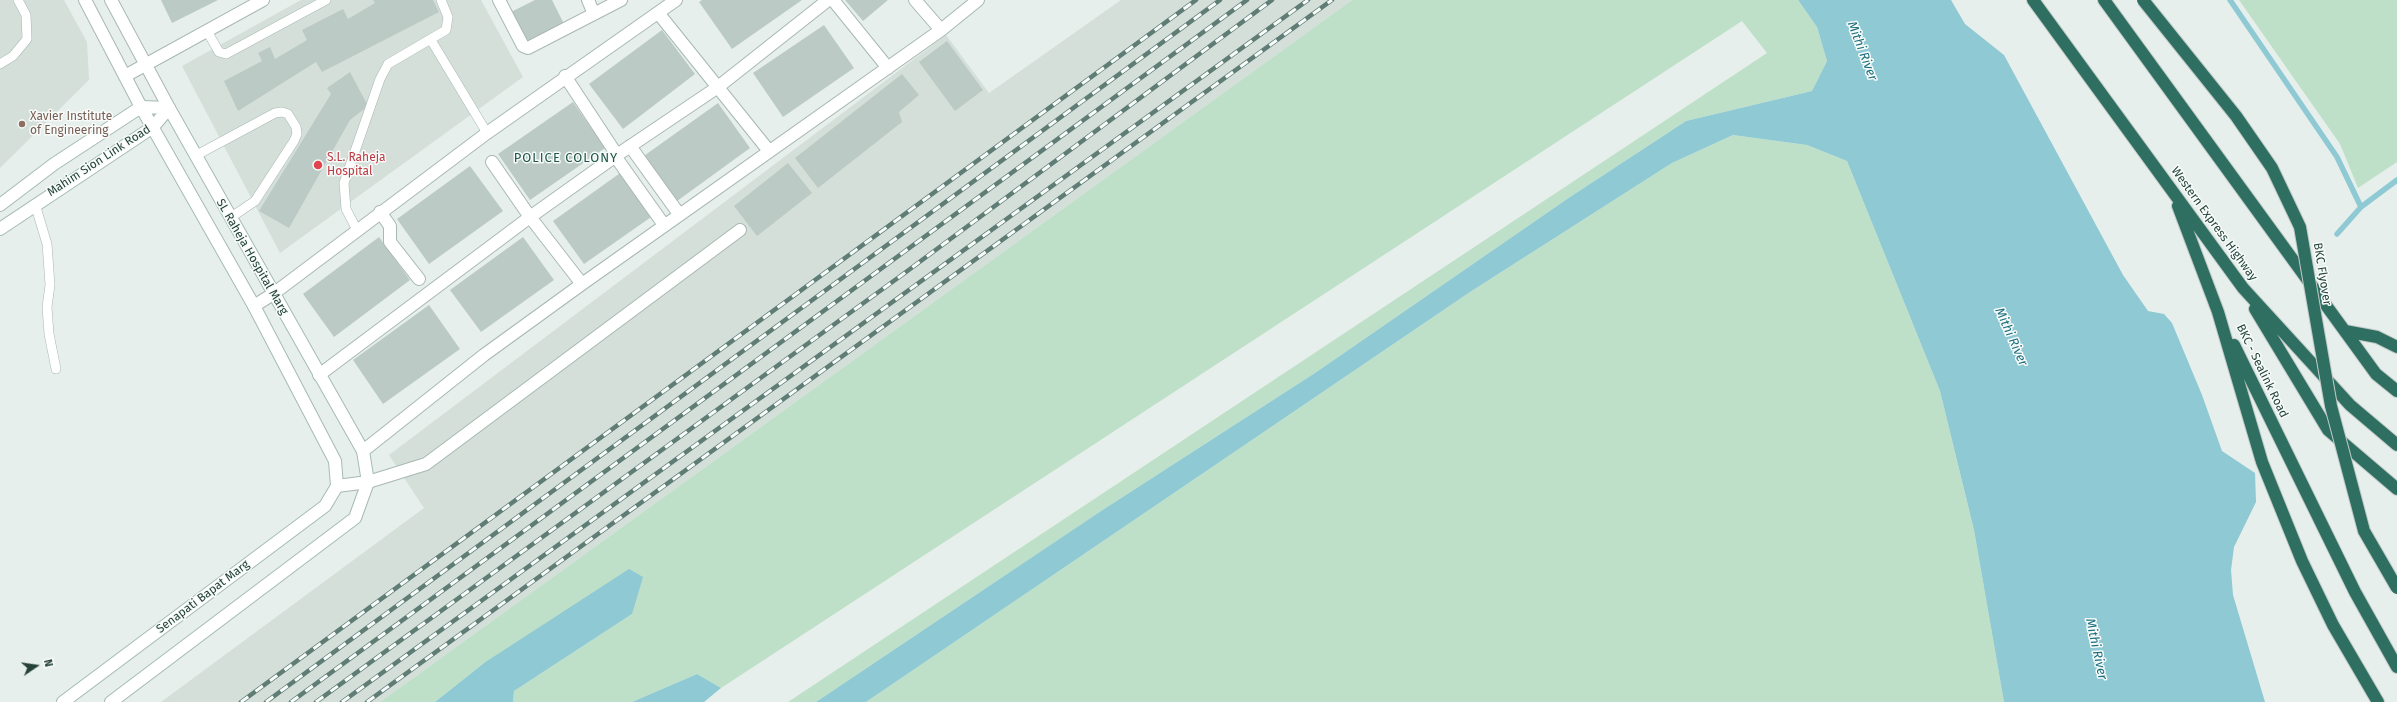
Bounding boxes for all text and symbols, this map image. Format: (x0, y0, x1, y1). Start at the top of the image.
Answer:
water label: Mithi River (1844, 19, 1880, 83)
place label: Xavier Institute of Engineering (30, 110, 112, 138)
marker: Xavier Institute of Engineering (17, 119, 27, 129)
street label: Mahim Sion Link Road (45, 122, 153, 200)
district label: POLICE COLONY (514, 150, 618, 166)
place label: S.L. Raheja Hospital (327, 151, 386, 179)
marker: S.L. Raheja Hospital (312, 159, 324, 171)
street label: Western Express Highway (2168, 164, 2260, 284)
street label: SL Raheja Hospital Marg (213, 197, 291, 317)
street label: BKC Flyover (2310, 242, 2334, 306)
water label: Mithi River (1991, 305, 2031, 369)
street label: BKC - Sealink Road (2233, 322, 2291, 420)
street label: Senapati Bapat Marg (154, 557, 252, 637)
water label: Mithi River (2082, 617, 2110, 681)
north arrow (16, 646, 56, 686)
text: N (41, 658, 55, 668)

